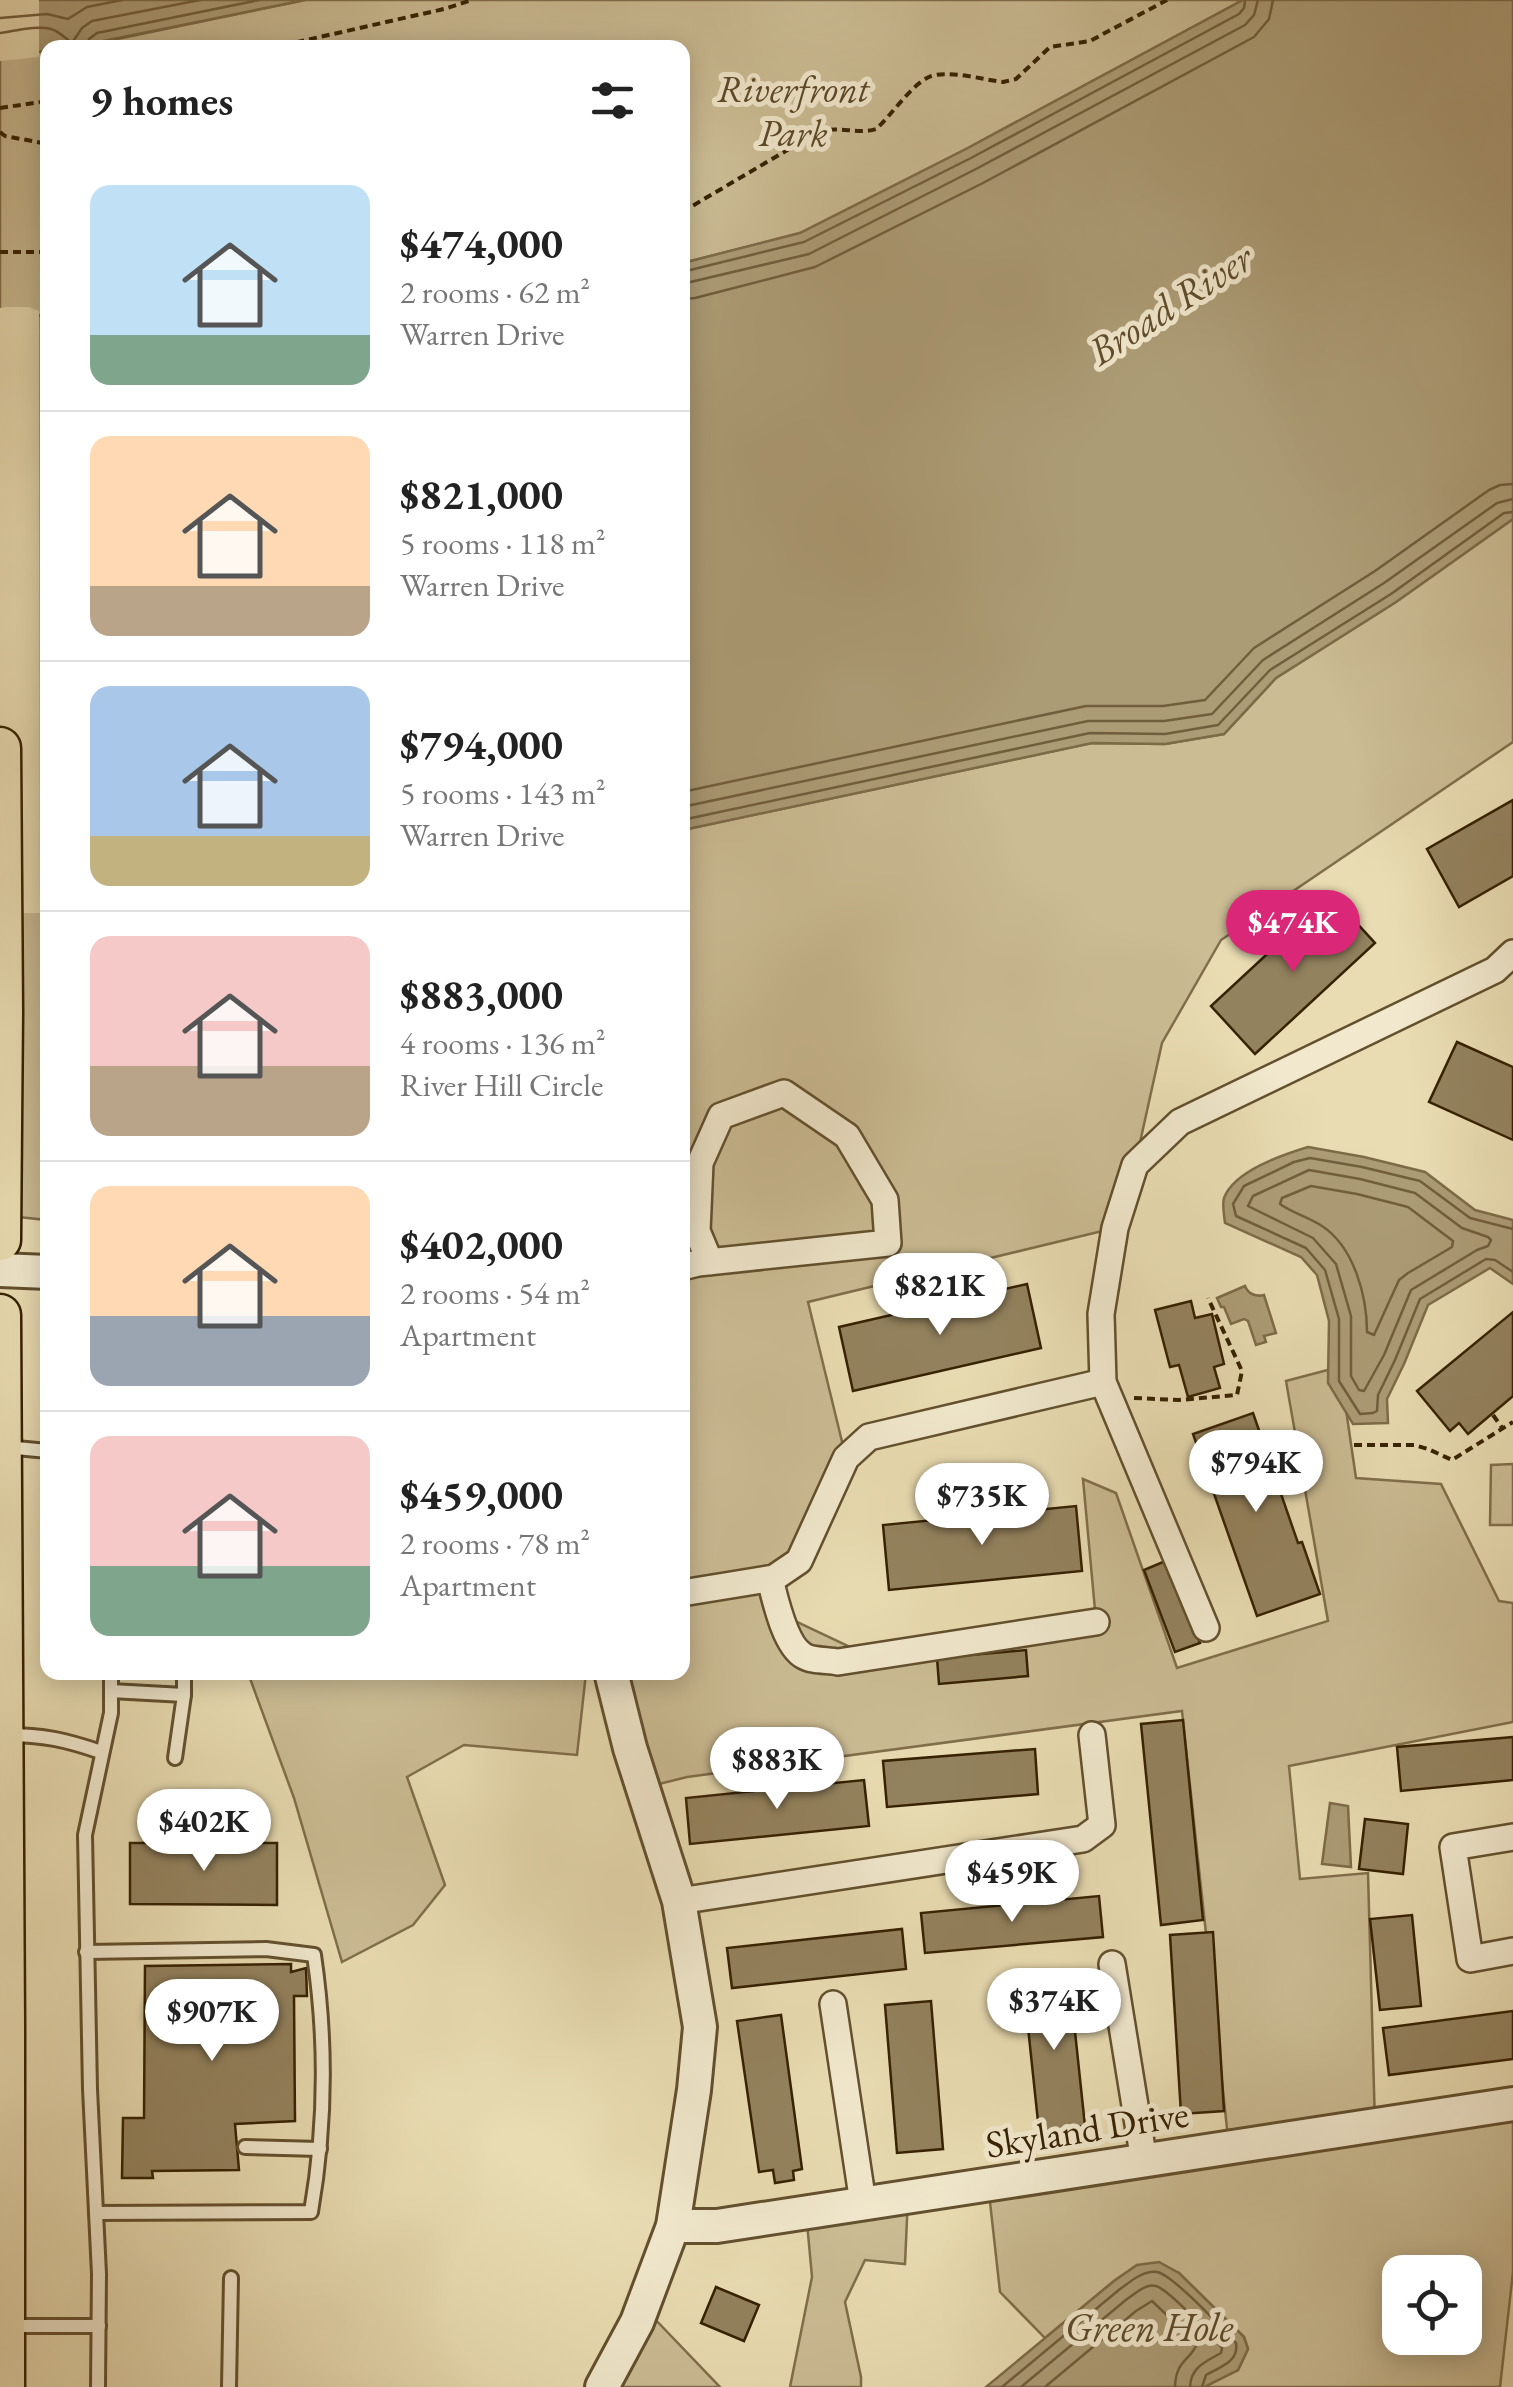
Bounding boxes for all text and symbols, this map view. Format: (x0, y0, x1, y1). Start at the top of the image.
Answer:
park label: Riverfront Park (717, 64, 871, 157)
text: 9 homes (90, 73, 233, 128)
icon: filters (585, 73, 640, 128)
text: $474,000 (400, 216, 563, 271)
icon: home (170, 225, 290, 345)
water label: Broad River (1077, 231, 1264, 377)
text: 2 rooms · 62 m² (400, 271, 590, 313)
text: Warren Drive (400, 313, 564, 355)
text: $821,000 (400, 467, 563, 522)
icon: home (170, 476, 290, 596)
text: 5 rooms · 118 m² (400, 522, 606, 564)
text: Warren Drive (400, 564, 564, 606)
text: $794,000 (400, 717, 563, 772)
icon: home (170, 726, 290, 846)
text: 5 rooms · 143 m² (400, 772, 606, 814)
text: Warren Drive (400, 814, 564, 856)
pin: $474K (1223, 890, 1363, 975)
text: $474K (1248, 901, 1338, 943)
text: $883,000 (400, 967, 563, 1022)
icon: home (170, 976, 290, 1096)
text: 4 rooms · 136 m² (400, 1022, 606, 1064)
text: River Hill Circle (400, 1064, 603, 1106)
text: $402,000 (400, 1217, 563, 1272)
icon: home (170, 1226, 290, 1346)
pin: $821K (870, 1253, 1010, 1338)
text: $821K (895, 1264, 985, 1306)
text: 2 rooms · 54 m² (400, 1272, 590, 1314)
text: Apartment (400, 1314, 536, 1356)
pin: $794K (1186, 1430, 1326, 1515)
text: $794K (1211, 1441, 1301, 1483)
pin: $735K (912, 1463, 1052, 1548)
text: $459,000 (400, 1467, 563, 1522)
text: $735K (937, 1474, 1027, 1516)
icon: home (170, 1476, 290, 1596)
text: 2 rooms · 78 m² (400, 1522, 590, 1564)
text: Apartment (400, 1564, 536, 1606)
pin: $883K (707, 1727, 847, 1812)
text: $883K (732, 1738, 822, 1780)
pin: $402K (134, 1789, 274, 1874)
text: $402K (159, 1800, 249, 1842)
pin: $459K (942, 1840, 1082, 1925)
text: $459K (967, 1851, 1057, 1893)
pin: $374K (984, 1968, 1124, 2053)
pin: $907K (142, 1979, 282, 2064)
text: $374K (1009, 1979, 1099, 2021)
text: $907K (167, 1990, 257, 2032)
street label: Skyland Drive (982, 2088, 1192, 2169)
map controls (1382, 2255, 1482, 2355)
button: locate (1382, 2255, 1482, 2355)
water label: Green Hole (1065, 2301, 1234, 2353)

